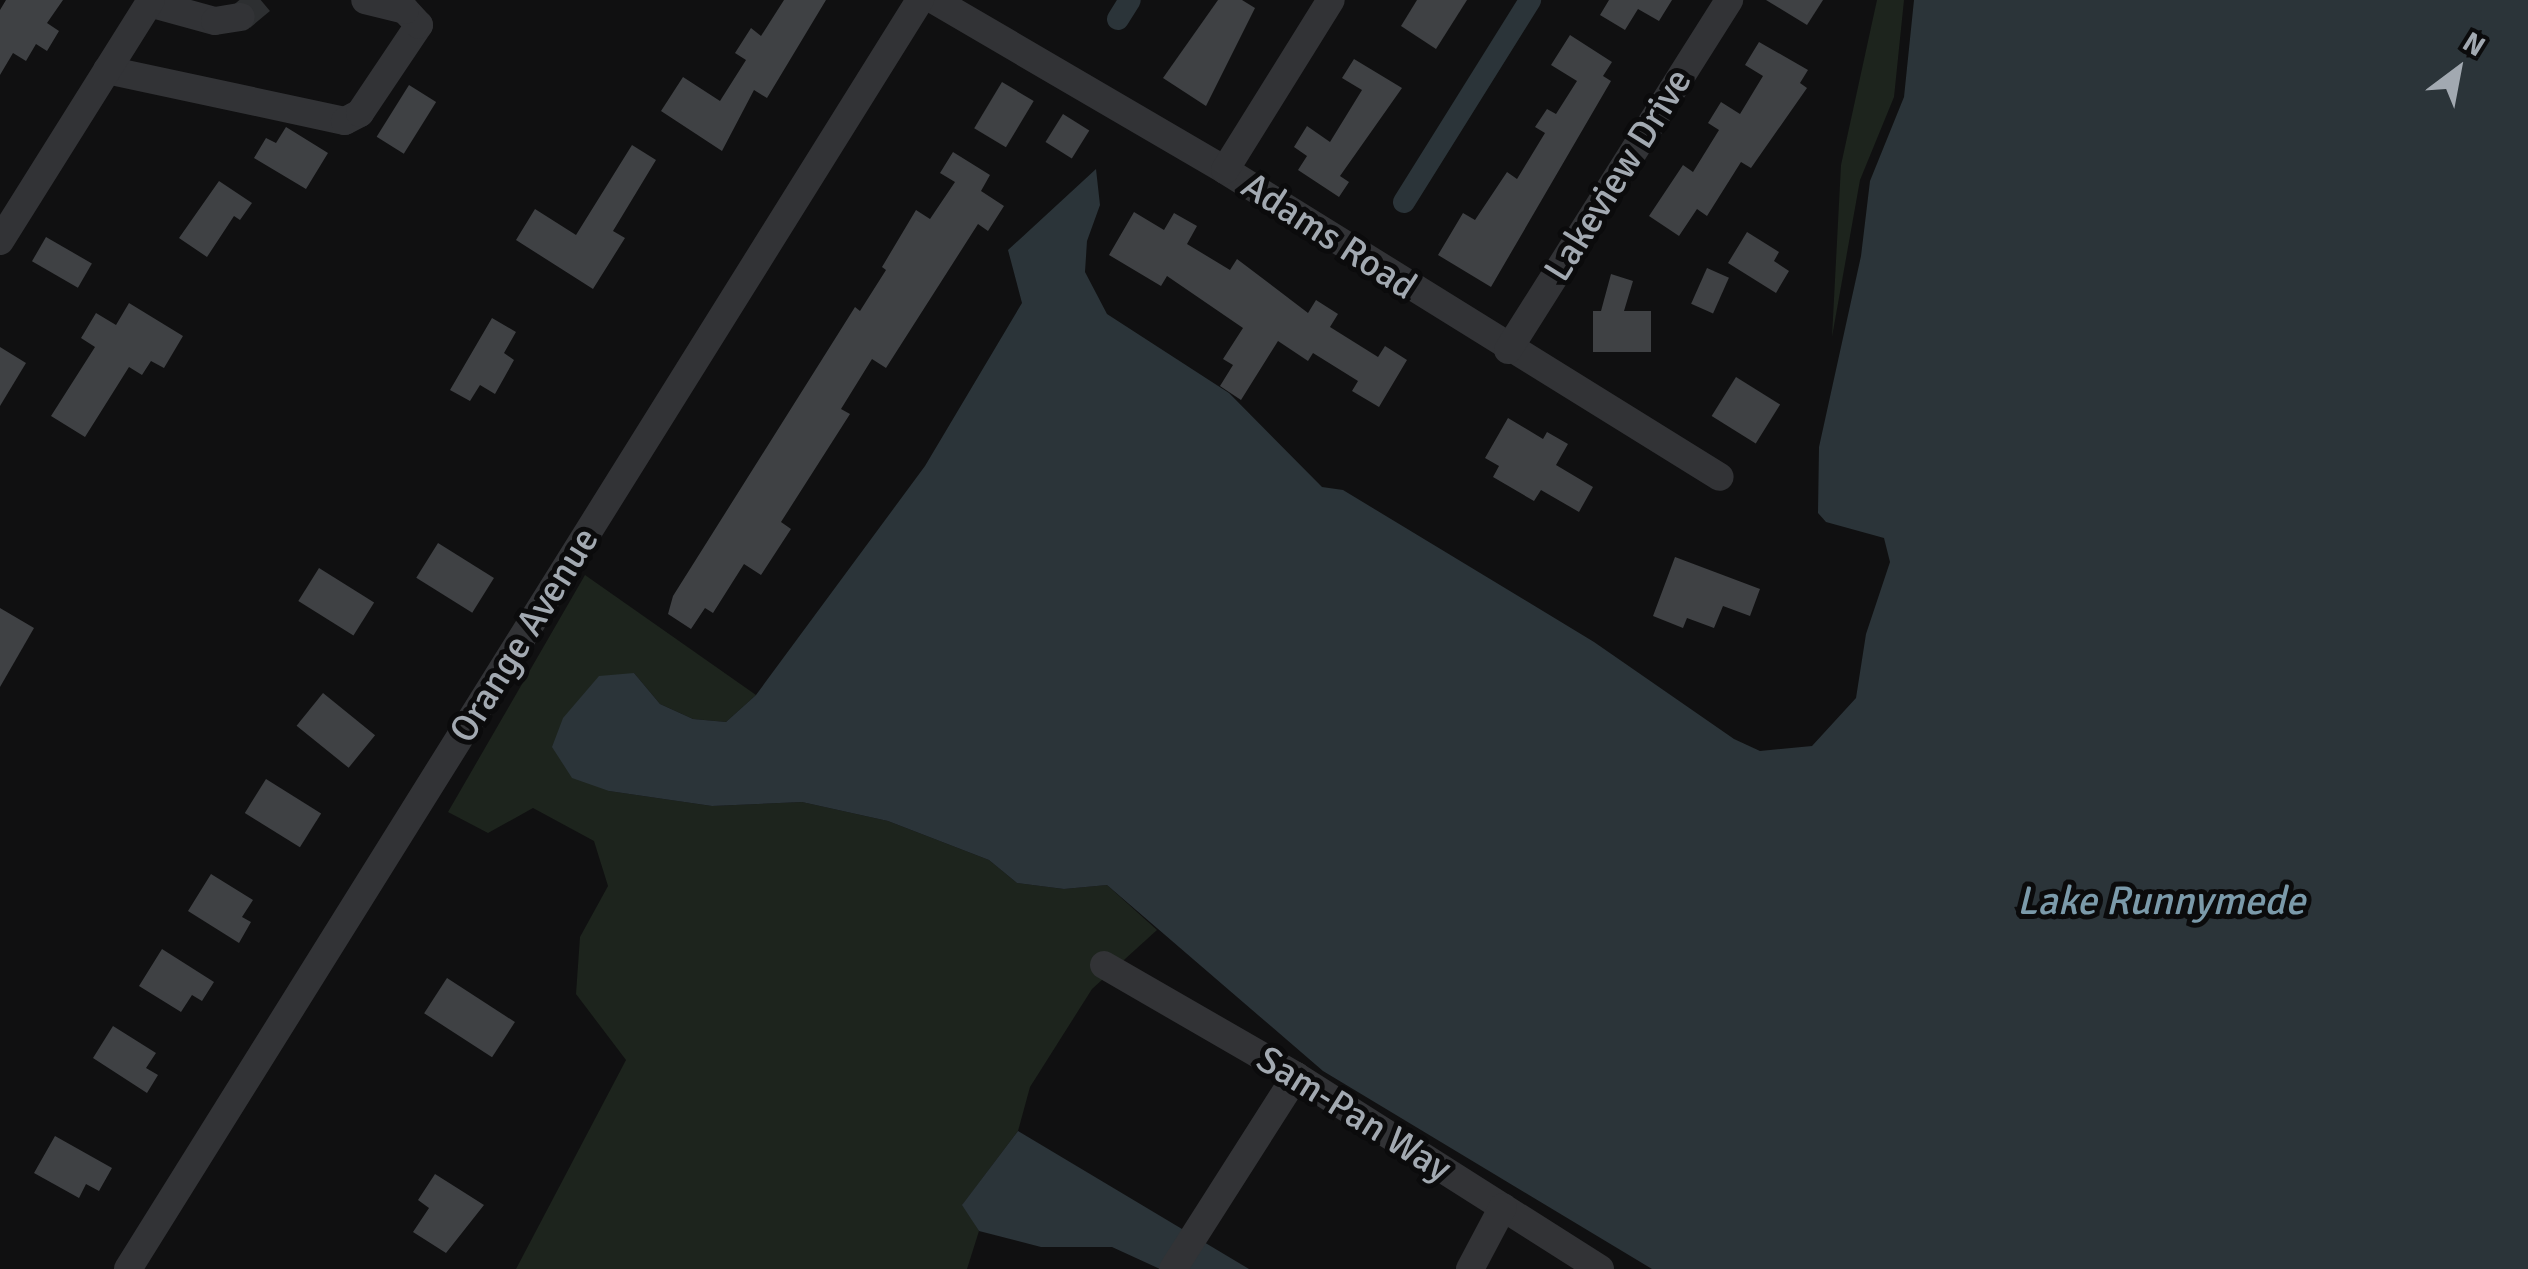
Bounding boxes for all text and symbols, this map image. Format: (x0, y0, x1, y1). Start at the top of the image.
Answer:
north arrow (2408, 20, 2508, 120)
text: N (2457, 25, 2491, 64)
street label: Lakeview Drive (1535, 60, 1701, 290)
street label: Adams Road (1233, 163, 1425, 309)
street label: Orange Avenue (440, 519, 608, 751)
water label: Lake Runnymede (2017, 877, 2305, 925)
street label: Sam-Pan Way (1248, 1036, 1460, 1192)

